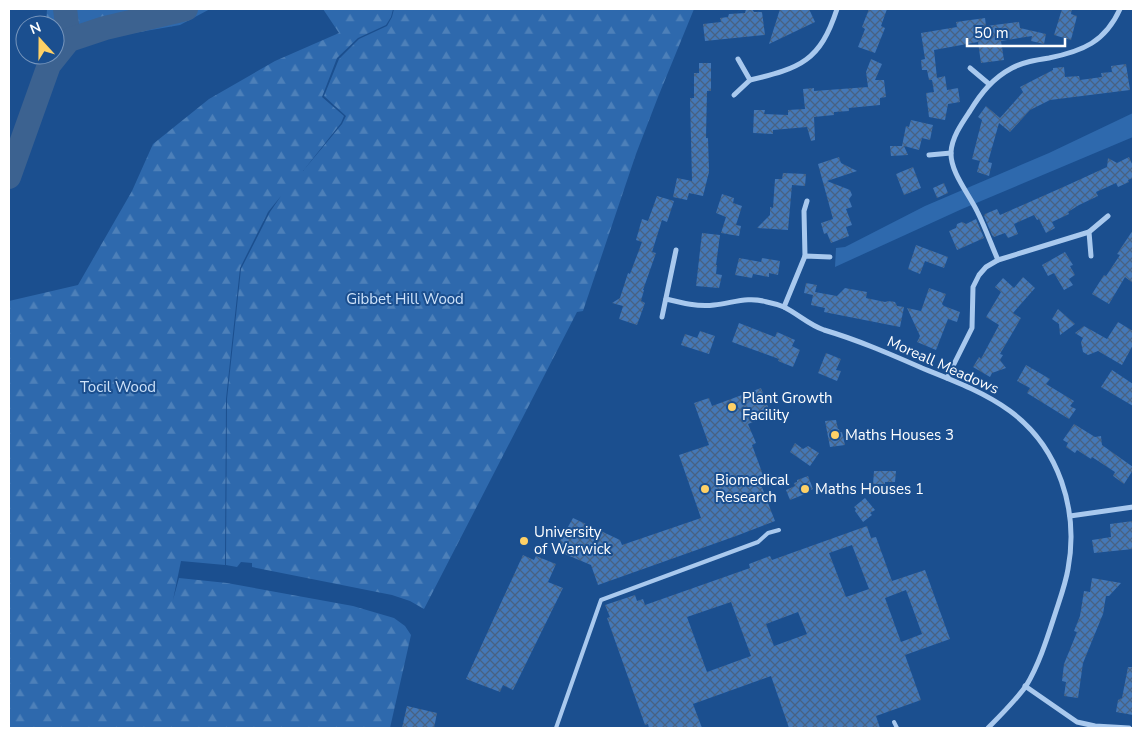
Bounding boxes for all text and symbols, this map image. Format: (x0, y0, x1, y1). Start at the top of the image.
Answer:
north arrow (15, 15, 65, 65)
scale bar (967, 15, 1064, 47)
text: N (27, 18, 44, 39)
text: 50 m (974, 23, 1009, 43)
park label: Gibbet Hill Wood (346, 289, 464, 309)
street label: Moreall Meadows (884, 331, 1002, 399)
park label: Tocil Wood (80, 377, 156, 397)
place label: Plant Growth Facility (742, 388, 832, 425)
marker: Plant Growth Facility (726, 401, 738, 413)
place label: Maths Houses 3 (845, 425, 954, 445)
marker: Maths Houses 3 (829, 429, 841, 441)
place label: Biomedical Research (715, 470, 790, 507)
place label: Maths Houses 1 (815, 479, 924, 499)
marker: Biomedical Research (699, 483, 711, 495)
marker: Maths Houses 1 (799, 483, 811, 495)
place label: University of Warwick (534, 522, 612, 559)
marker: University of Warwick (518, 535, 530, 547)

